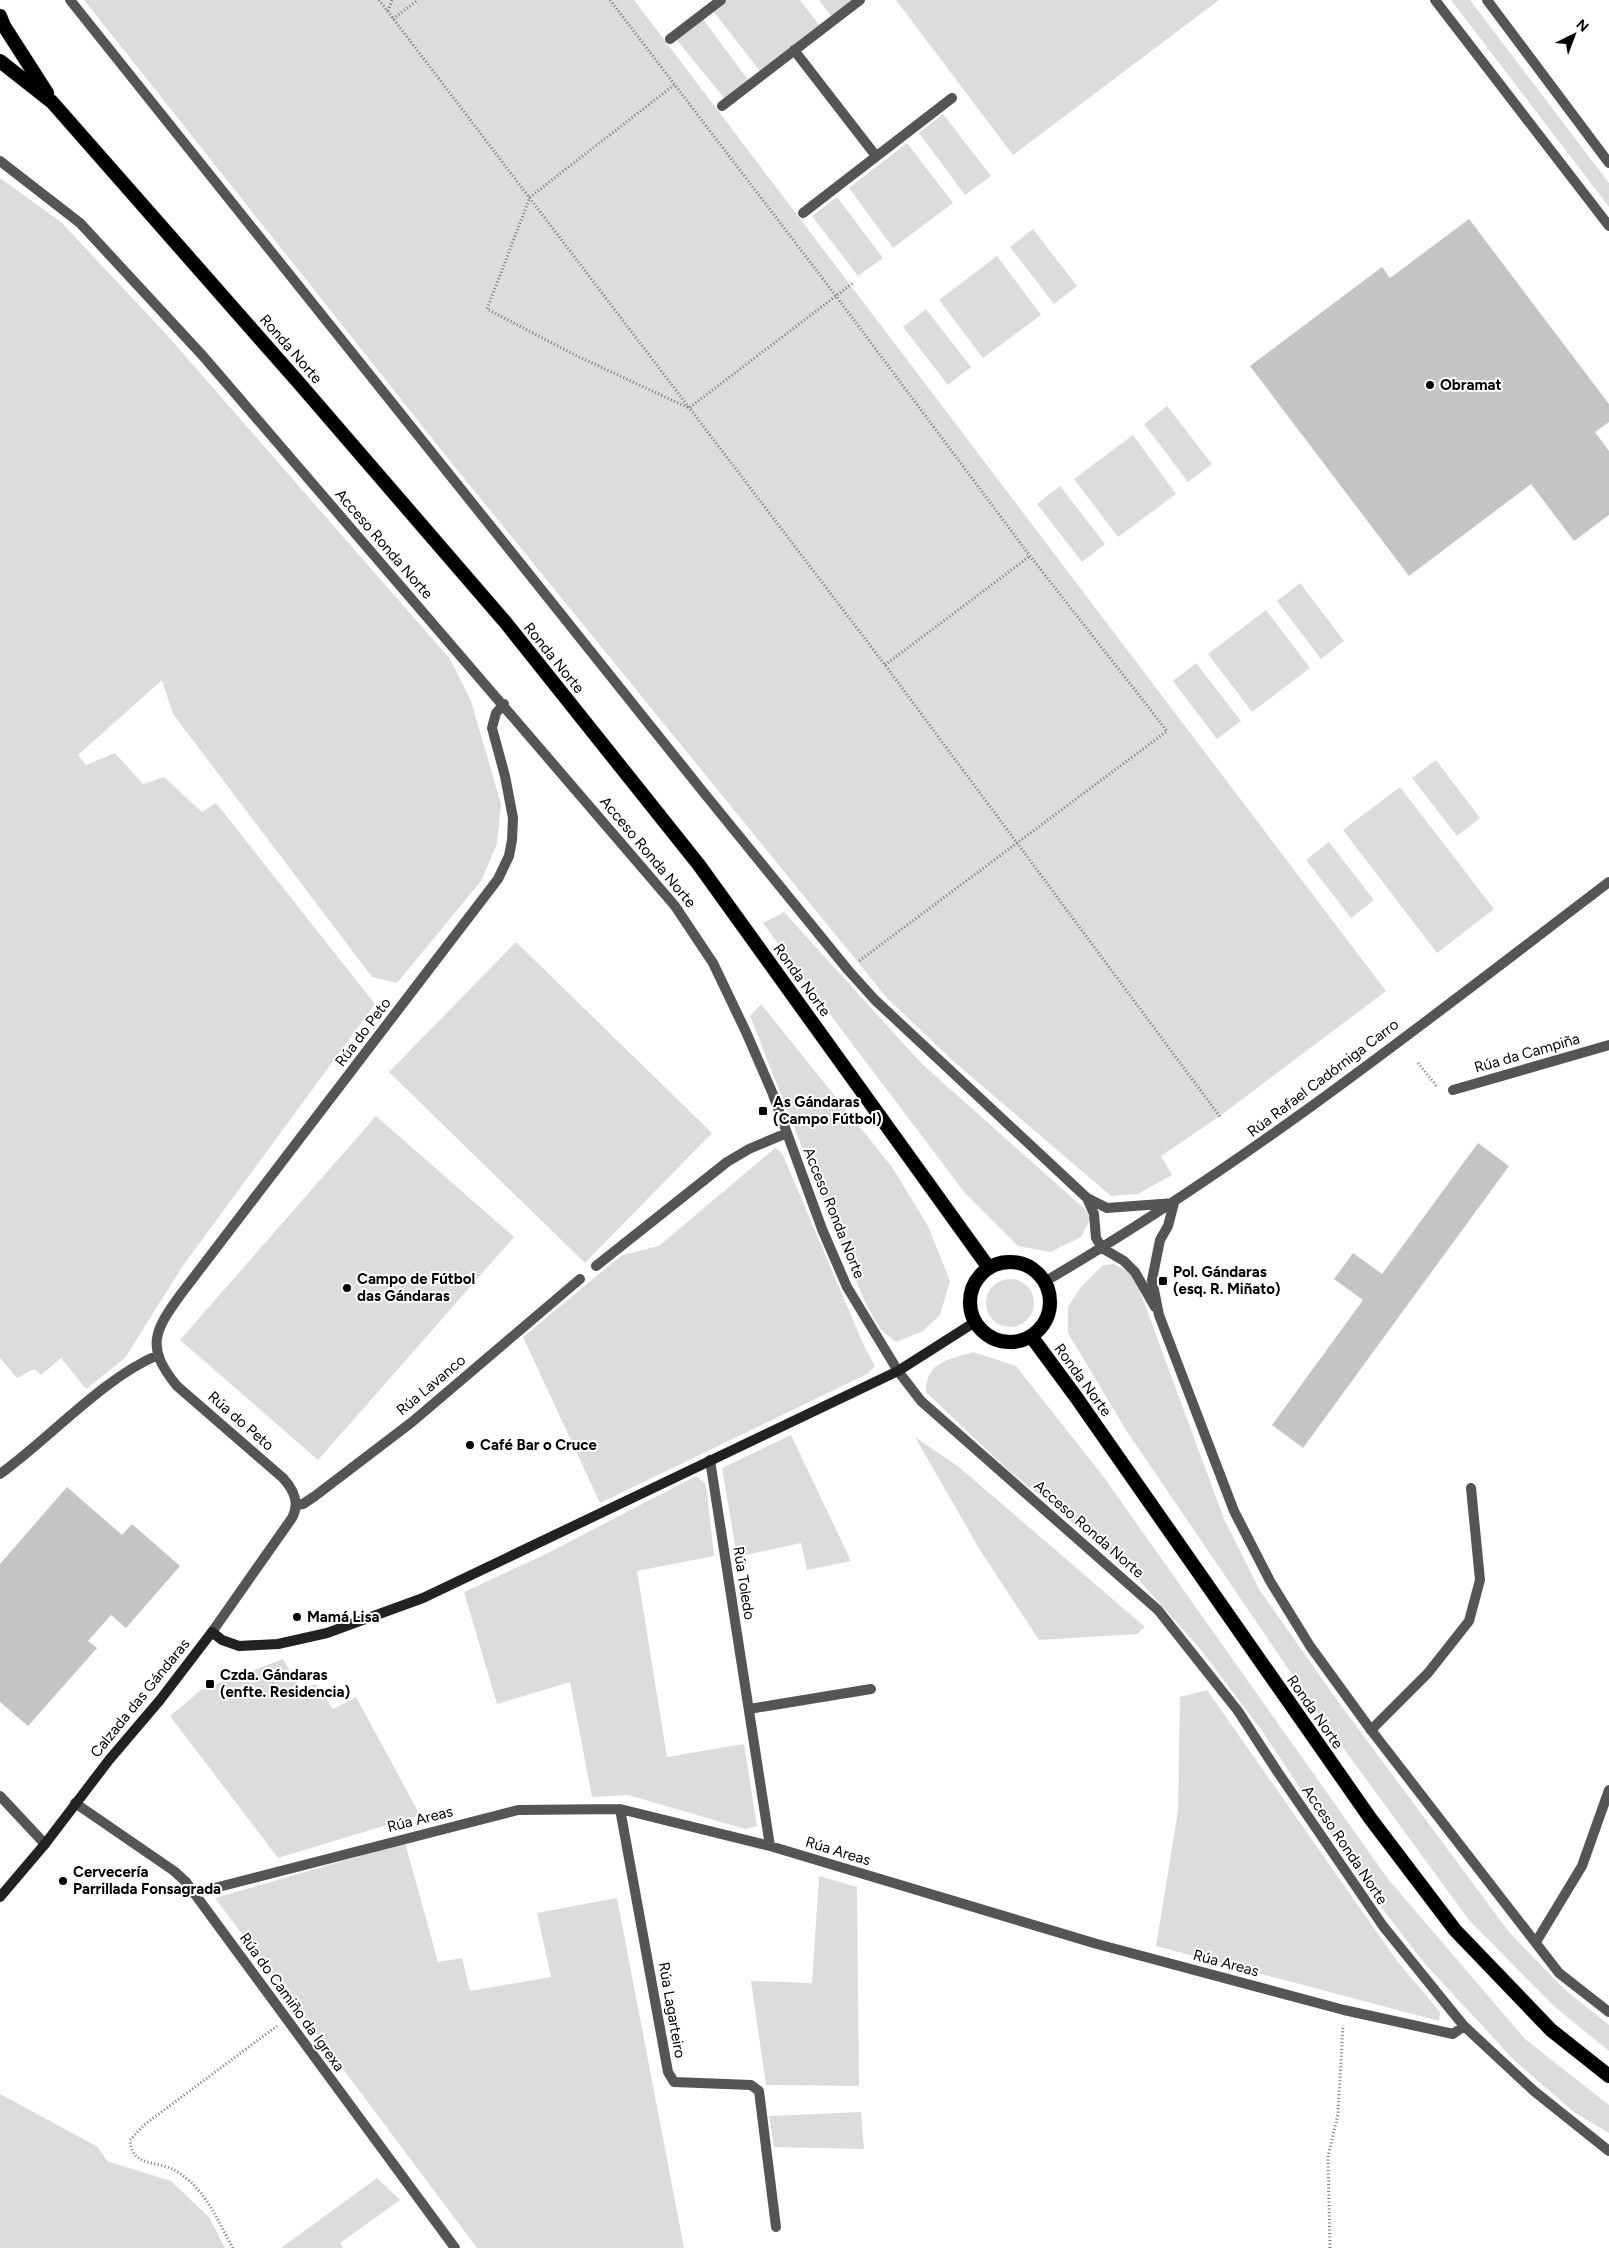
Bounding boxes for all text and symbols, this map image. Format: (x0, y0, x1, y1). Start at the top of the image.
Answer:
north arrow (1549, 10, 1599, 60)
text: N (1573, 16, 1592, 36)
street label: Ronda Norte (256, 311, 326, 387)
place label: Obramat (1440, 376, 1502, 394)
marker: Obramat (1424, 379, 1436, 391)
street label: Acceso Ronda Norte (331, 485, 437, 603)
street label: Ronda Norte (520, 619, 588, 697)
street label: Acceso Ronda Norte (596, 793, 700, 911)
street label: Ronda Norte (769, 940, 835, 1020)
street label: Rúa do Peto (331, 994, 395, 1070)
street label: Rúa Rafael Cadórniga Carro (1244, 1015, 1402, 1141)
street label: Rúa da Campiña (1472, 1029, 1582, 1077)
place label: As Gándaras (Campo Fútbol) (773, 1093, 882, 1128)
marker: As Gándaras (Campo Fútbol) (757, 1105, 769, 1117)
street label: Acceso Ronda Norte (799, 1145, 869, 1281)
place label: Pol. Gándaras (esq. R. Miñato) (1173, 1263, 1281, 1298)
place label: Campo de Fútbol das Gándaras (357, 1270, 475, 1305)
marker: Pol. Gándaras (esq. R. Miñato) (1157, 1275, 1169, 1287)
marker: Campo de Fútbol das Gándaras (341, 1282, 353, 1294)
street label: Ronda Norte (1050, 1340, 1116, 1420)
street label: Rúa Lavanco (393, 1351, 470, 1419)
street label: Rúa do Peto (204, 1388, 278, 1455)
place label: Café Bar o Cruce (480, 1436, 597, 1454)
marker: Café Bar o Cruce (464, 1439, 476, 1451)
street label: Acceso Ronda Norte (1030, 1476, 1148, 1582)
street label: Rúa Toledo (729, 1545, 759, 1621)
place label: Mamá Lisa (307, 1608, 379, 1626)
marker: Mamá Lisa (291, 1611, 303, 1623)
street label: Calzada das Gándaras (87, 1635, 193, 1761)
place label: Czda. Gándaras (enfte. Residencia) (220, 1666, 351, 1701)
street label: Ronda Norte (1283, 1672, 1347, 1752)
marker: Czda. Gándaras (enfte. Residencia) (204, 1678, 216, 1690)
street label: Acceso Ronda Norte (1298, 1782, 1392, 1908)
street label: Rúa Areas (385, 1802, 455, 1836)
street label: Rúa Areas (803, 1833, 873, 1869)
place label: Cervecería Parrillada Fonsagrada (73, 1863, 221, 1898)
marker: Cervecería Parrillada Fonsagrada (57, 1875, 69, 1887)
street label: Rúa do Camiño da Igrexa (236, 1929, 348, 2075)
street label: Rúa Areas (1191, 1946, 1261, 1980)
street label: Rúa Lagarteiro (655, 1961, 689, 2060)

